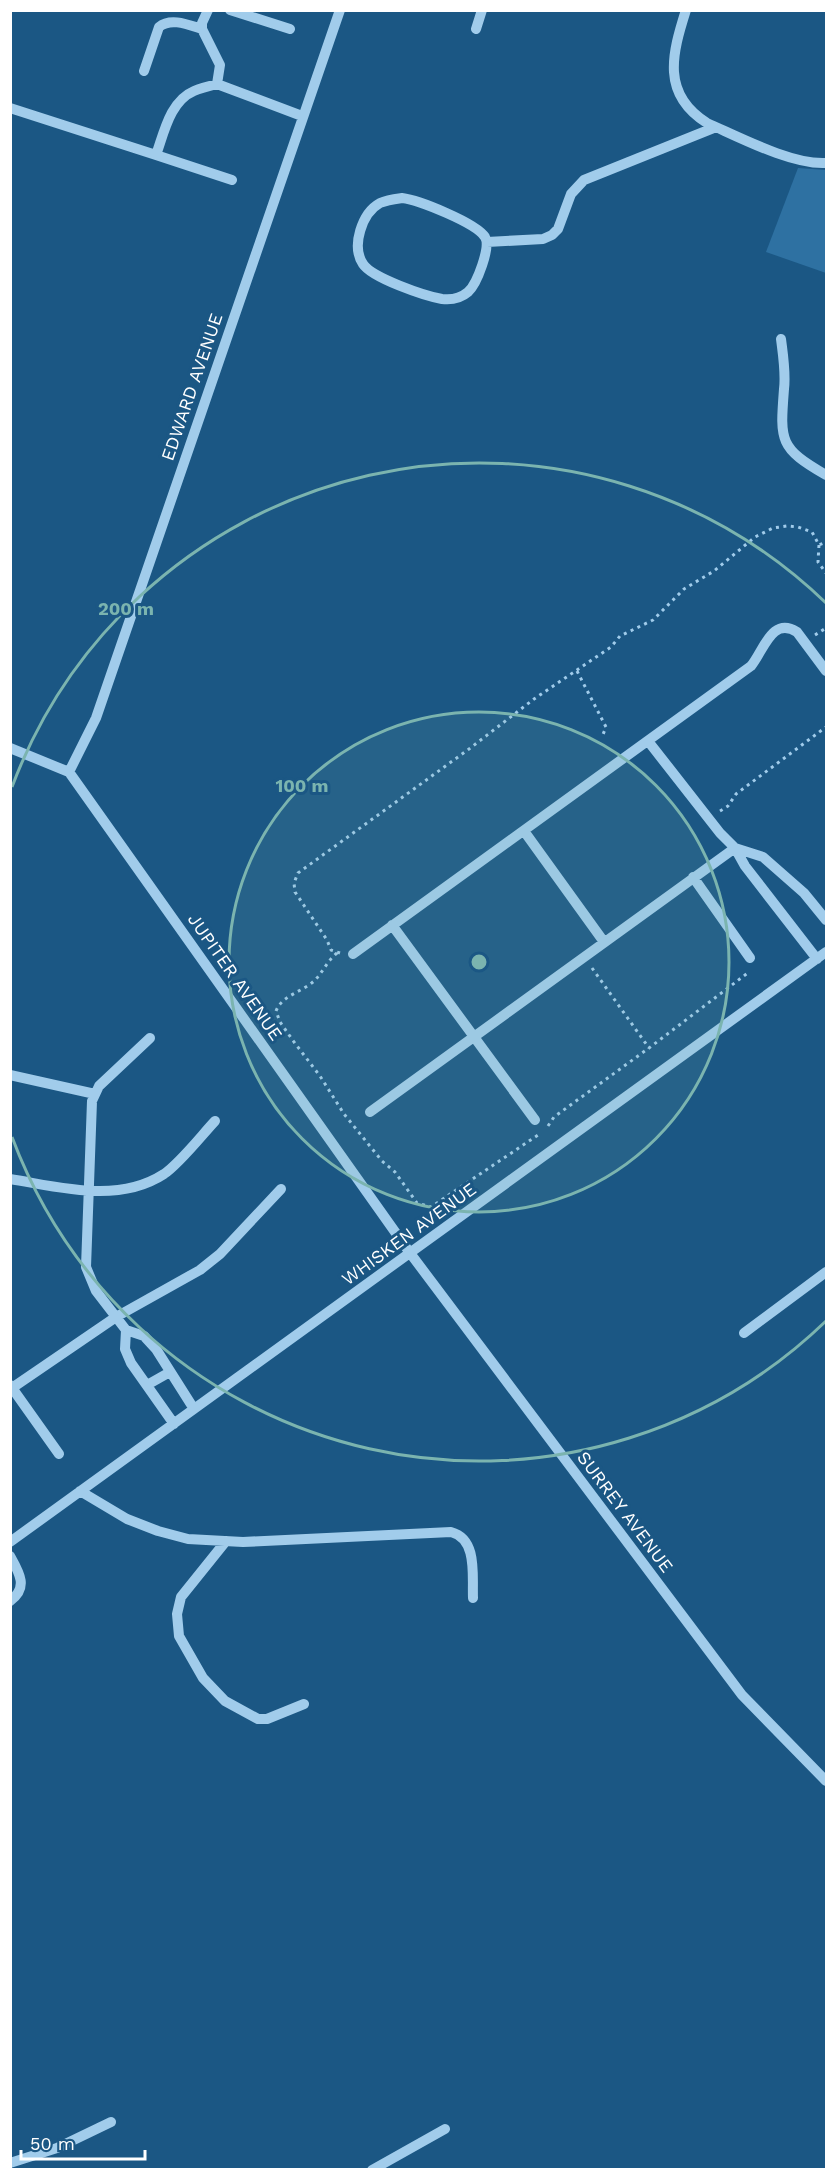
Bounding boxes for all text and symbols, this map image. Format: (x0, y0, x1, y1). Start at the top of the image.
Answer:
street label: EDWARD AVENUE (156, 310, 227, 463)
text: 200 m (98, 598, 154, 619)
text: 100 m (275, 775, 329, 796)
street label: JUPITER AVENUE (184, 909, 287, 1044)
centre of rings (469, 952, 489, 972)
street label: WHISKEN AVENUE (338, 1178, 480, 1289)
street label: SURREY AVENUE (573, 1447, 678, 1576)
scale bar (21, 2123, 146, 2161)
text: 50 m (30, 2133, 75, 2154)

